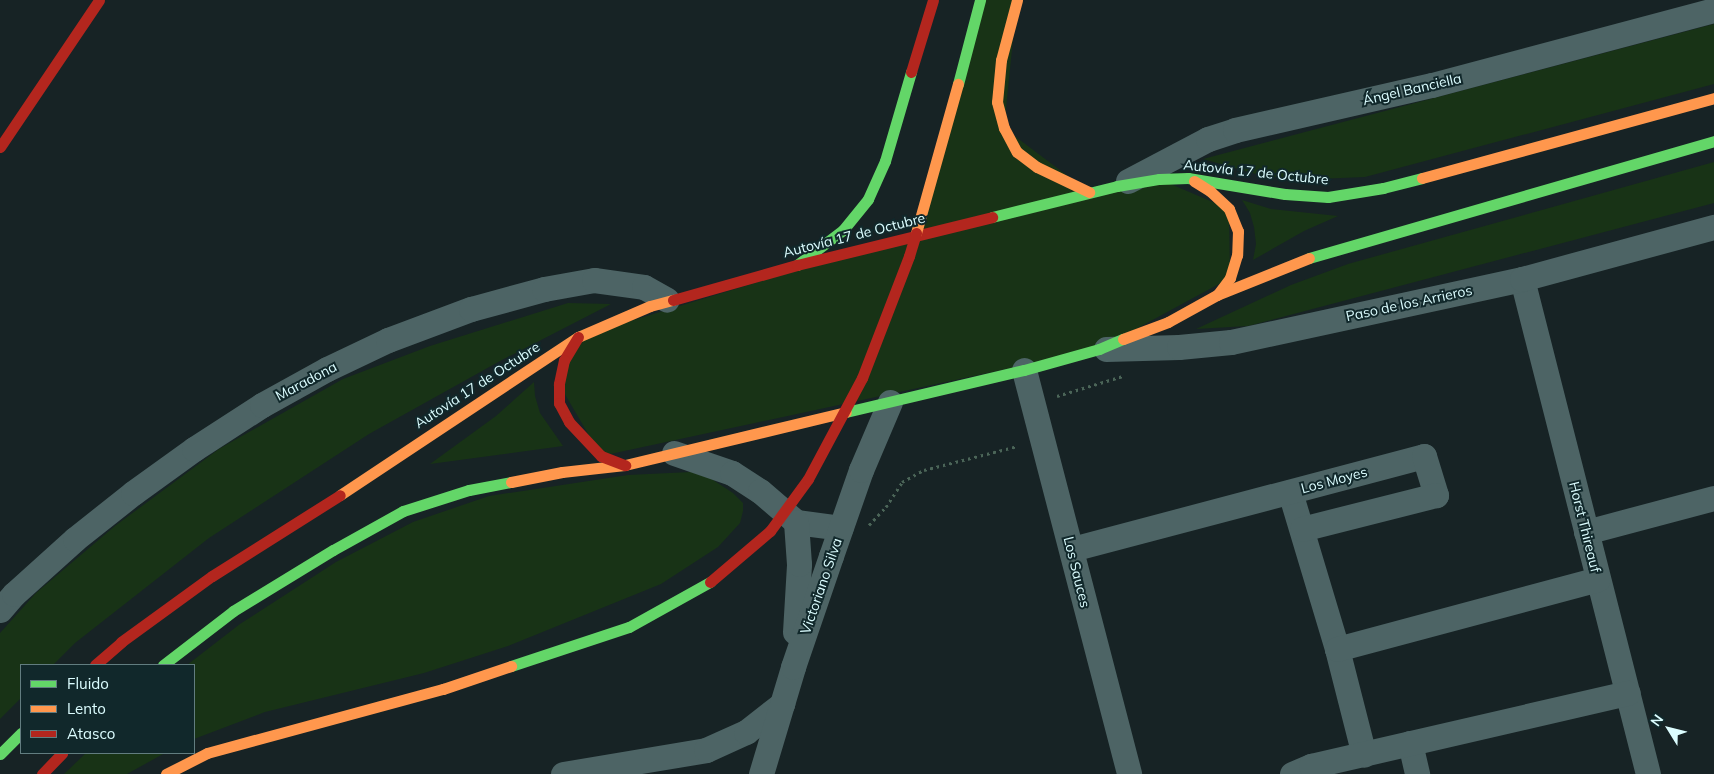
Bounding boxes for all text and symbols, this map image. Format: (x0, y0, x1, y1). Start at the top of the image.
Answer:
street label: Ángel Banciella (1361, 69, 1463, 109)
street label: Autovía 17 de Octubre (1183, 156, 1329, 188)
street label: Autovía 17 de Octubre (781, 209, 927, 261)
street label: Paso de los Arrieros (1344, 281, 1474, 325)
street label: Autovía 17 de Octubre (411, 338, 543, 432)
street label: Maradona (273, 358, 339, 404)
street label: Los Moyes (1299, 463, 1369, 497)
street label: Horst Thireauf (1566, 480, 1604, 574)
street label: Los Sauces (1060, 535, 1094, 609)
street label: Victoriano Silva (797, 536, 845, 636)
legend (20, 664, 195, 754)
text: Fluido (67, 674, 109, 693)
text: Lento (67, 699, 106, 718)
north arrow (1644, 704, 1694, 754)
text: N (1646, 711, 1667, 730)
text: Atasco (67, 724, 115, 743)

